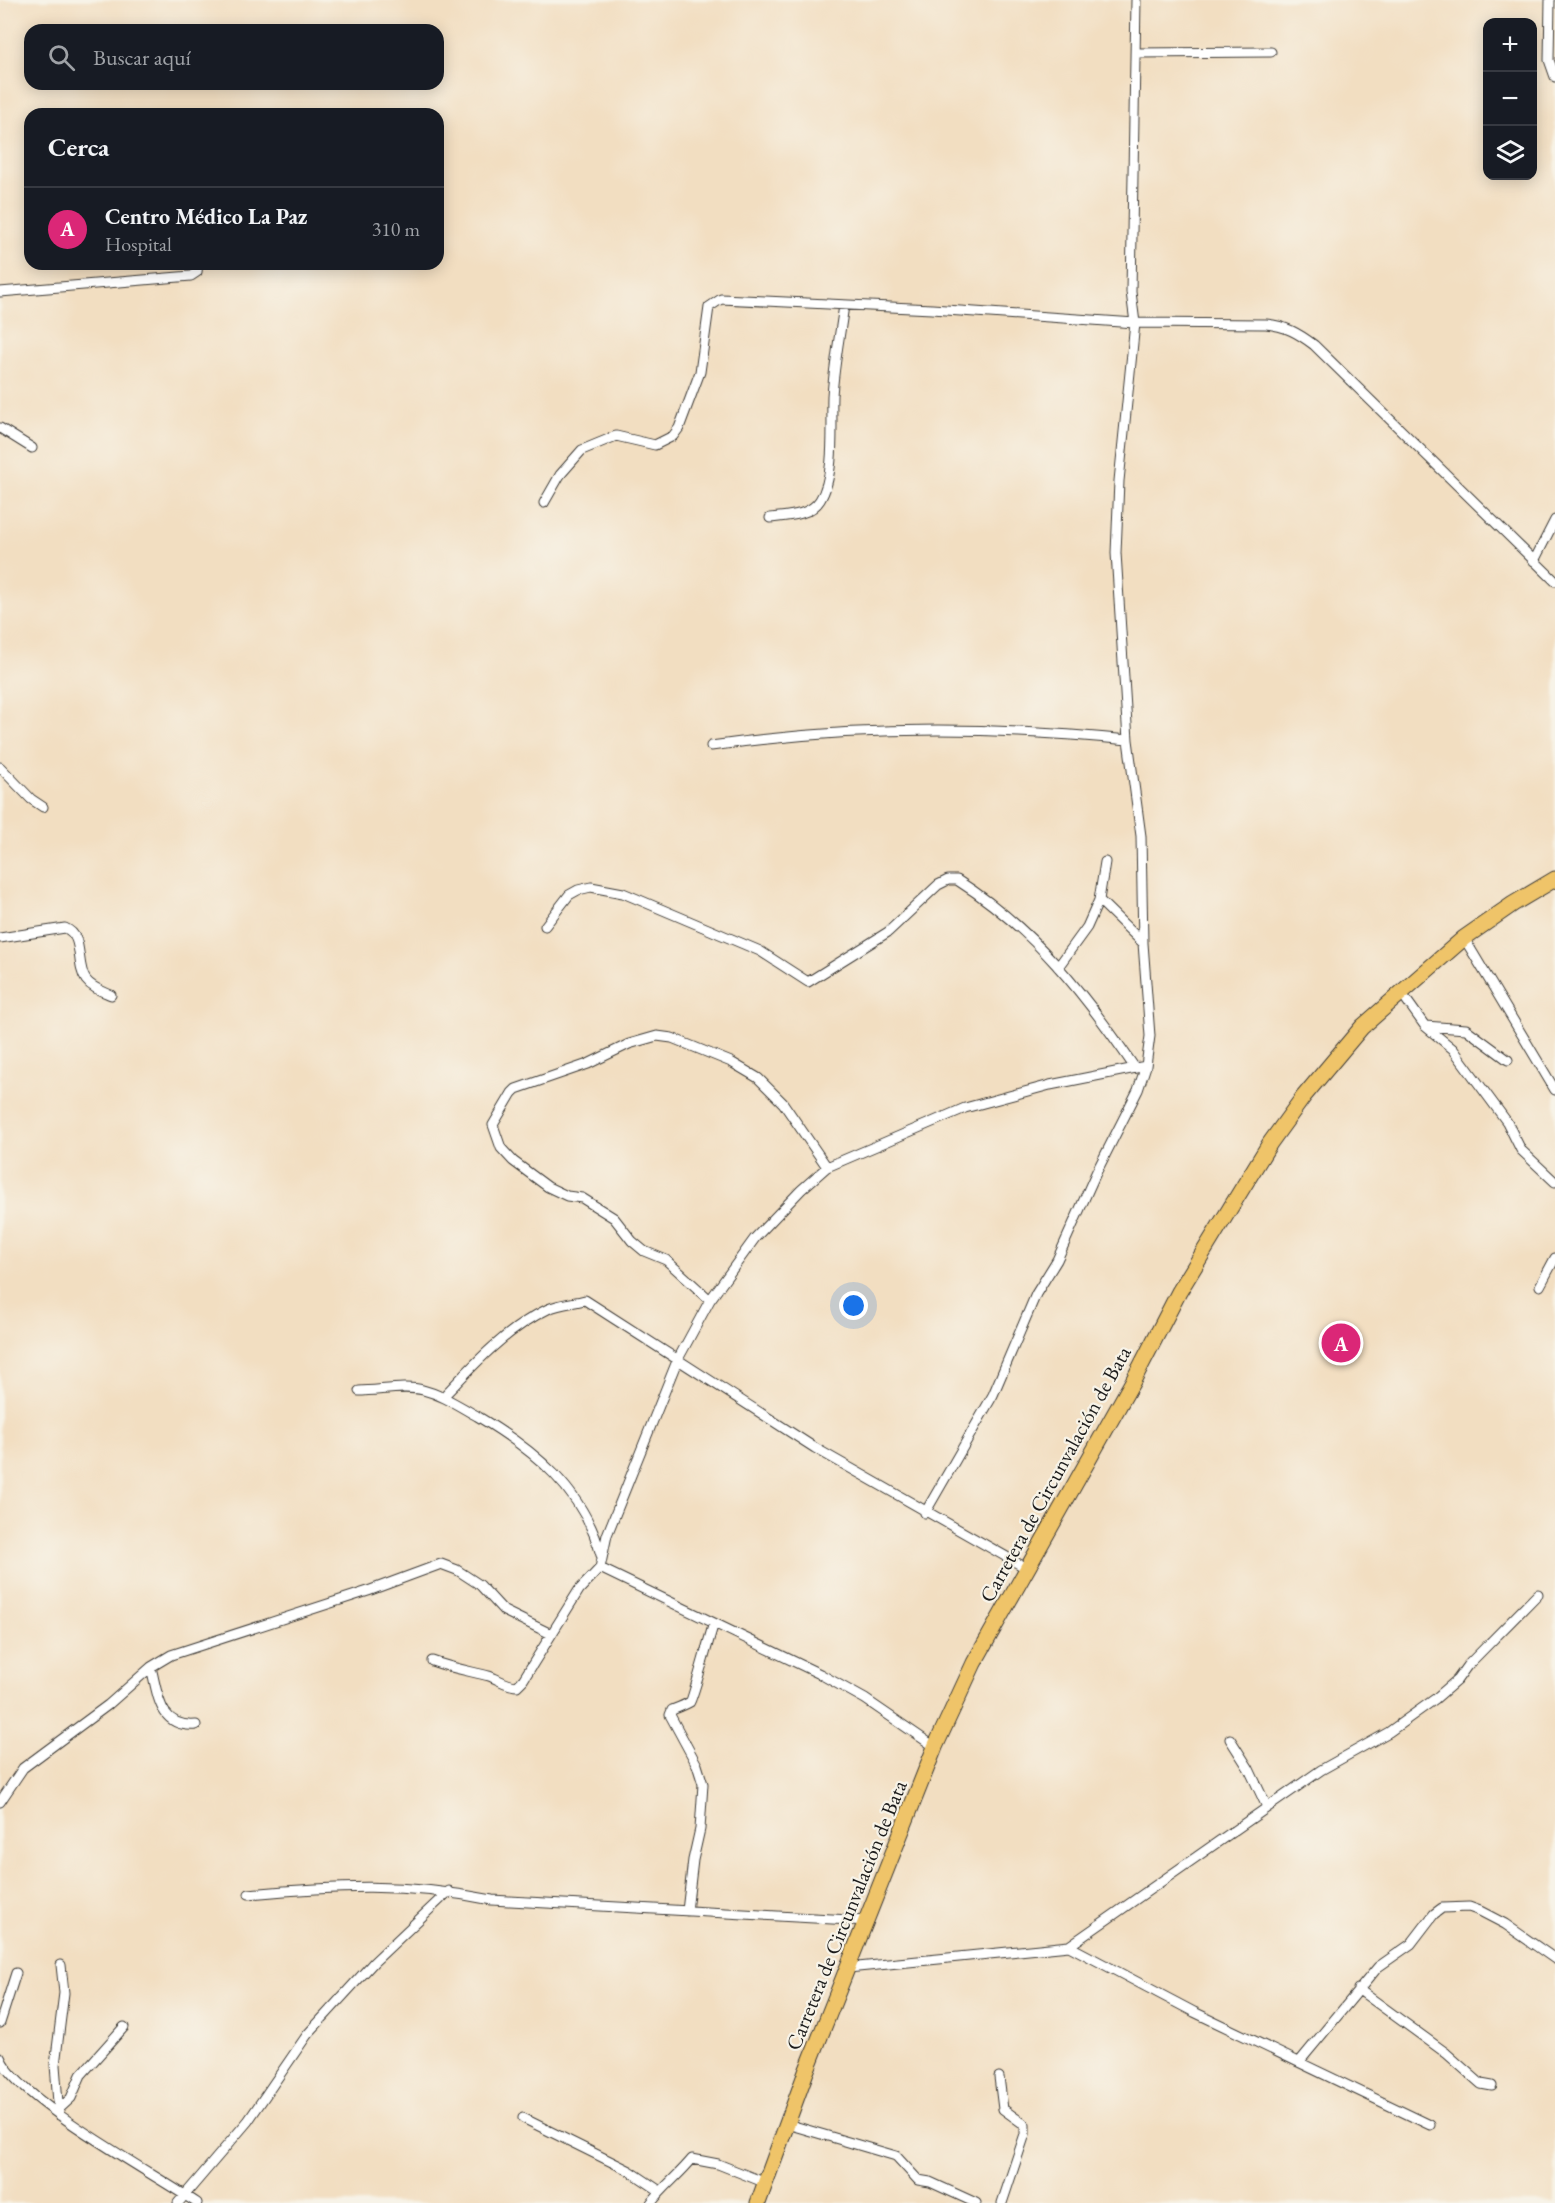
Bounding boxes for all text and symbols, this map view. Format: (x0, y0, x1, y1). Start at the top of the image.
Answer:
map controls (1483, 18, 1537, 180)
button: + (1483, 18, 1537, 72)
search box (24, 24, 444, 90)
icon: search (45, 41, 78, 74)
text: Buscar aquí (93, 43, 191, 72)
button: − (1483, 72, 1537, 126)
button: layers (1483, 126, 1537, 180)
text: Cerca (48, 130, 109, 164)
text: Centro Médico La Paz (105, 202, 307, 231)
text: A (60, 216, 75, 242)
text: 310 m (372, 216, 420, 242)
text: Hospital (105, 231, 172, 257)
your location (839, 1291, 868, 1320)
pin: A (1322, 1320, 1360, 1366)
street label: Carretera de Circunvalación de Bata (973, 1341, 1137, 1607)
street label: Carretera de Circunvalación de Bata (779, 1775, 913, 2054)

